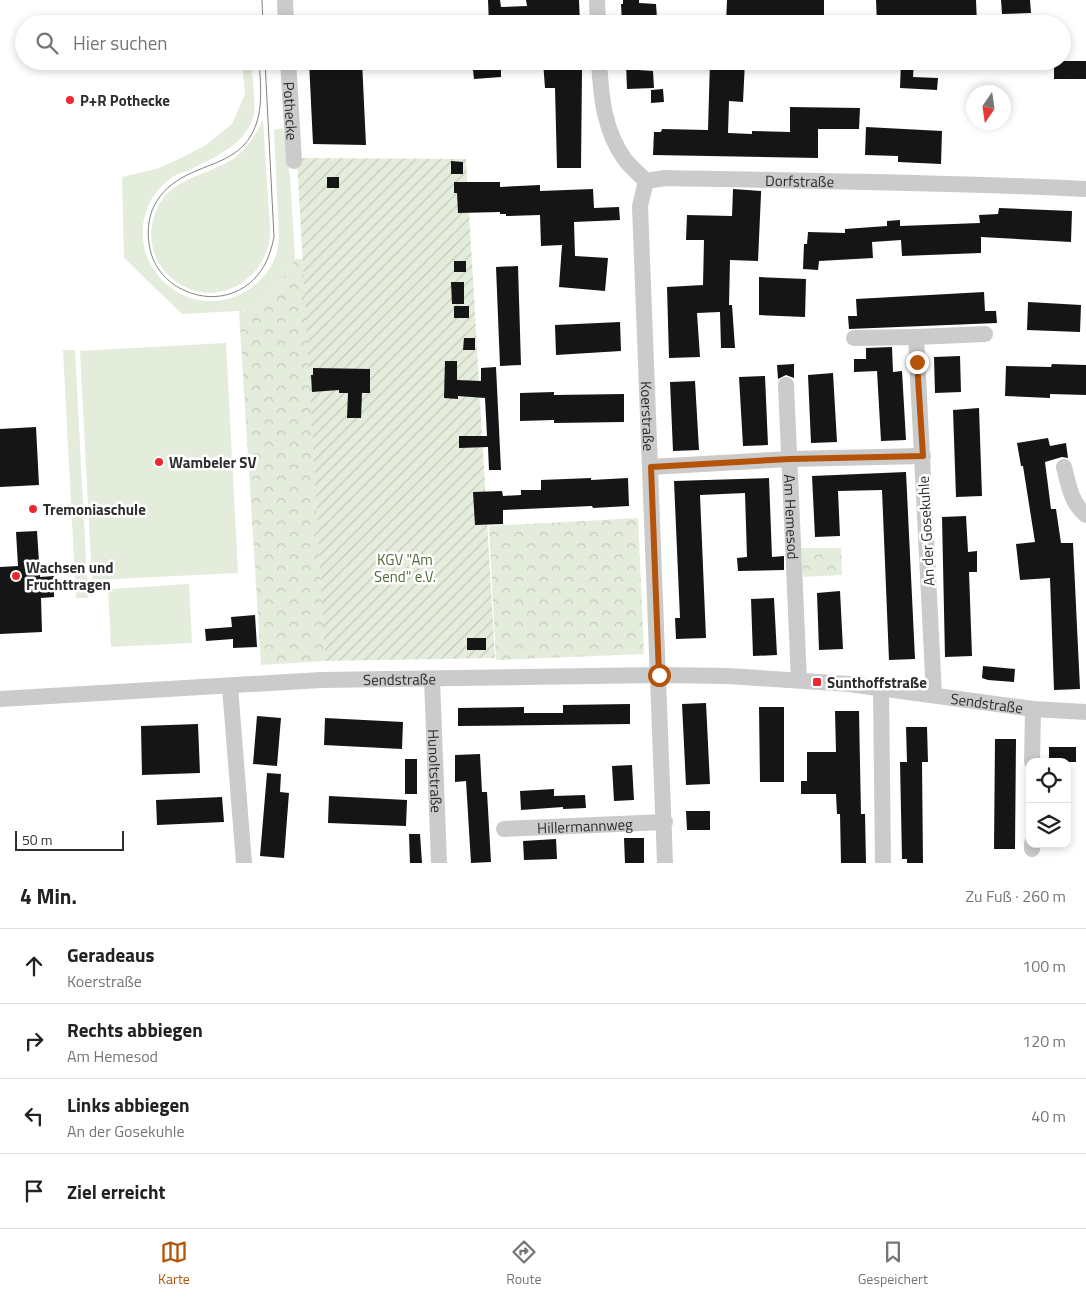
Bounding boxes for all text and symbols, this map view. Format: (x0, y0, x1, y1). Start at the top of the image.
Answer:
search box (15, 15, 1071, 70)
text: Hier suchen (73, 28, 168, 57)
icon: search (33, 29, 61, 57)
street label: Pothecke (278, 81, 304, 141)
north arrow (966, 85, 1011, 130)
place label: P+R Pothecke (80, 89, 170, 112)
marker: P+R Pothecke (64, 94, 76, 106)
street label: Dorfstraße (765, 168, 834, 193)
route end (906, 351, 929, 374)
street label: Koerstraße (635, 381, 661, 452)
place label: Wambeler SV (169, 451, 256, 474)
marker: Wambeler SV (153, 456, 165, 468)
street label: Am Hemesod (778, 474, 805, 560)
street label: An der Gosekuhle (912, 475, 940, 587)
place label: Tremoniaschule (43, 498, 146, 521)
marker: Tremoniaschule (27, 503, 39, 515)
park label: KGV "Am Send" e.V. (374, 548, 436, 588)
place label: Wachsen und Fruchttragen (26, 556, 114, 596)
marker: Wachsen und Fruchttragen (10, 570, 22, 582)
route start (648, 664, 671, 687)
street label: Sendstraße (363, 667, 436, 691)
place label: Sunthoffstraße (827, 671, 927, 694)
marker: Sunthoffstraße (811, 676, 823, 688)
street label: Sendstraße (949, 686, 1025, 719)
street label: Hunoltstraße (422, 729, 449, 813)
map controls (1026, 758, 1071, 848)
button: locate (1026, 758, 1071, 803)
button: layers (1026, 803, 1071, 848)
street label: Hillermannweg (537, 812, 634, 839)
scale bar (15, 828, 124, 851)
text: 50 m (22, 829, 52, 850)
text: 4 Min. (20, 880, 77, 912)
text: Zu Fuß · 260 m (965, 884, 1066, 908)
text: Geradeaus (67, 940, 154, 969)
icon: ahead (20, 952, 48, 980)
text: 100 m (1022, 954, 1066, 978)
text: Koerstraße (67, 969, 142, 993)
text: Rechts abbiegen (67, 1015, 203, 1044)
icon: right (20, 1027, 48, 1055)
text: 120 m (1022, 1029, 1066, 1053)
text: Am Hemesod (67, 1044, 158, 1068)
text: Links abbiegen (67, 1090, 190, 1119)
icon: left (20, 1102, 48, 1130)
text: 40 m (1031, 1104, 1066, 1128)
text: An der Gosekuhle (67, 1119, 185, 1143)
icon: arrive (20, 1177, 48, 1205)
text: Ziel erreicht (67, 1177, 165, 1206)
tab: Karte (158, 1238, 190, 1289)
tab: Route (506, 1238, 541, 1289)
tab: Gespeichert (858, 1238, 928, 1289)

